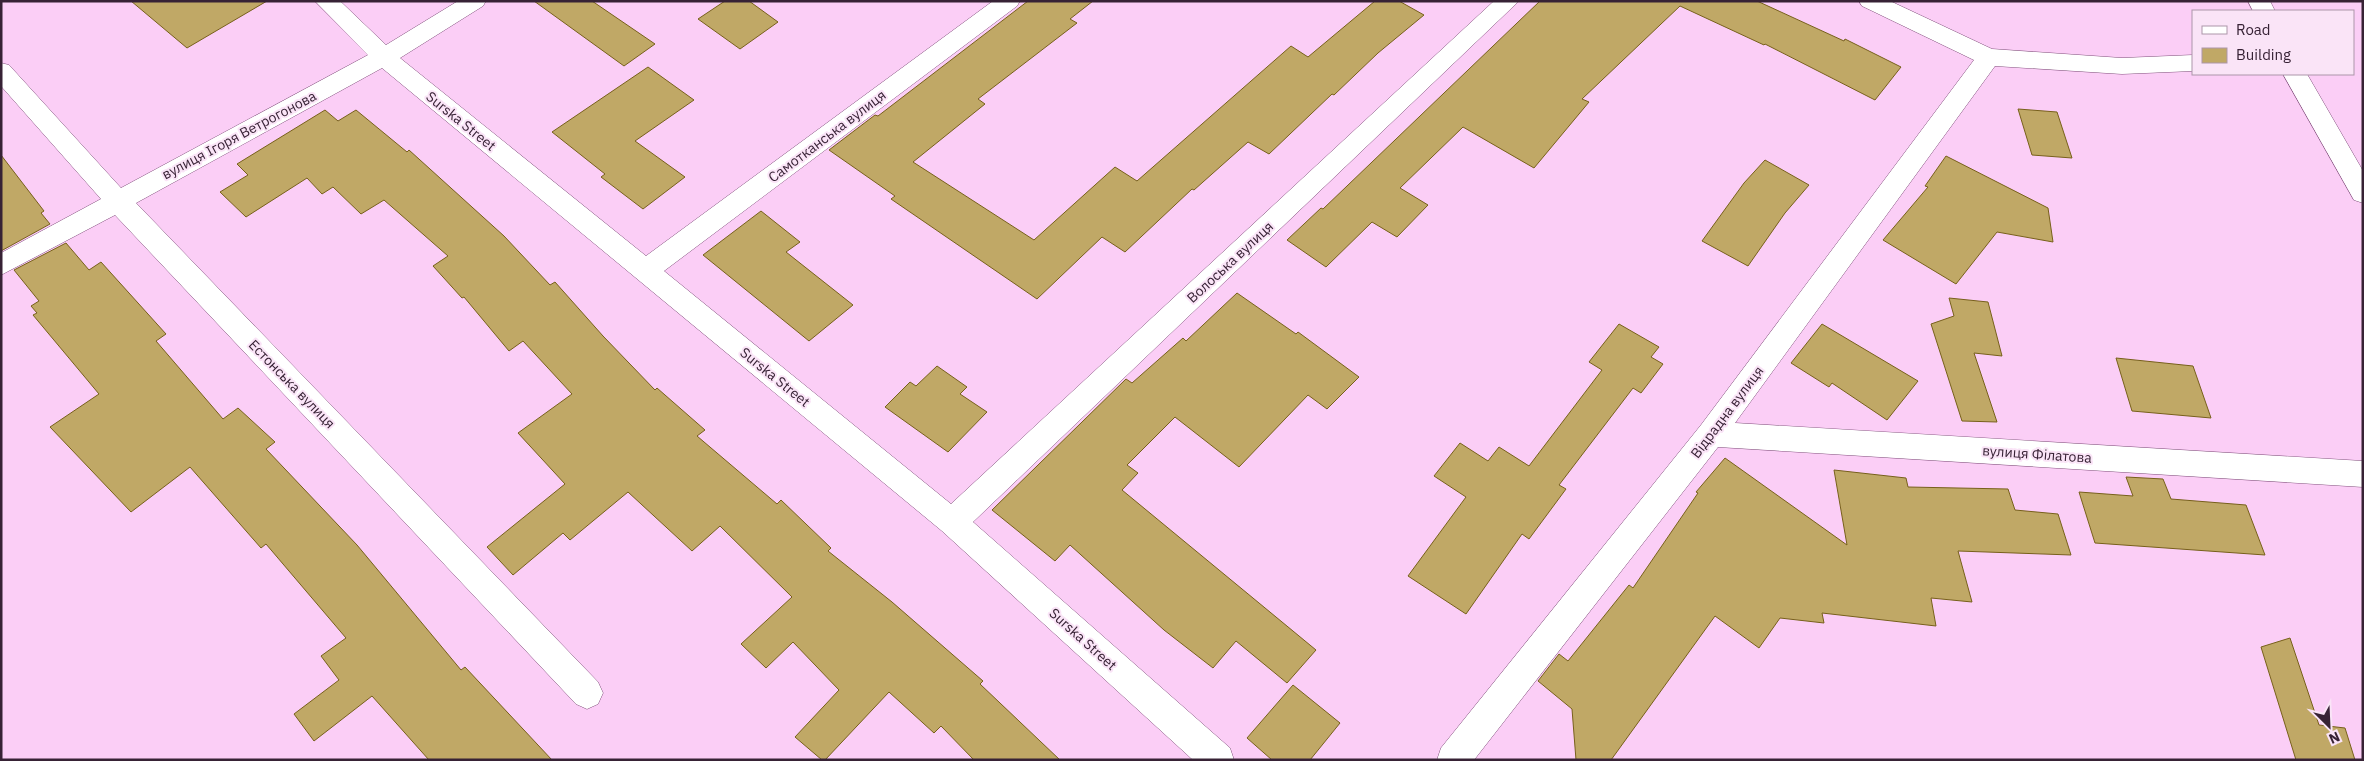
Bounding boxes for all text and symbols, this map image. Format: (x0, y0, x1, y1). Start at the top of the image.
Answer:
legend (2192, 10, 2354, 75)
text: Road (2236, 20, 2271, 39)
text: Building (2236, 45, 2291, 64)
street label: вулиця Ігоря Ветрогонова (159, 86, 320, 183)
street label: Самотканська вулиця (765, 86, 889, 186)
street label: Surska Street (422, 87, 500, 155)
street label: Волоська вулиця (1183, 217, 1277, 307)
street label: Естонська вулиця (245, 336, 339, 432)
street label: Surska Street (736, 343, 814, 411)
street label: Відрадна вулиця (1686, 362, 1768, 462)
street label: вулиця Філатова (1982, 441, 2093, 467)
street label: Surska Street (1046, 604, 1120, 674)
north arrow (2304, 701, 2354, 751)
text: N (2326, 728, 2343, 748)

